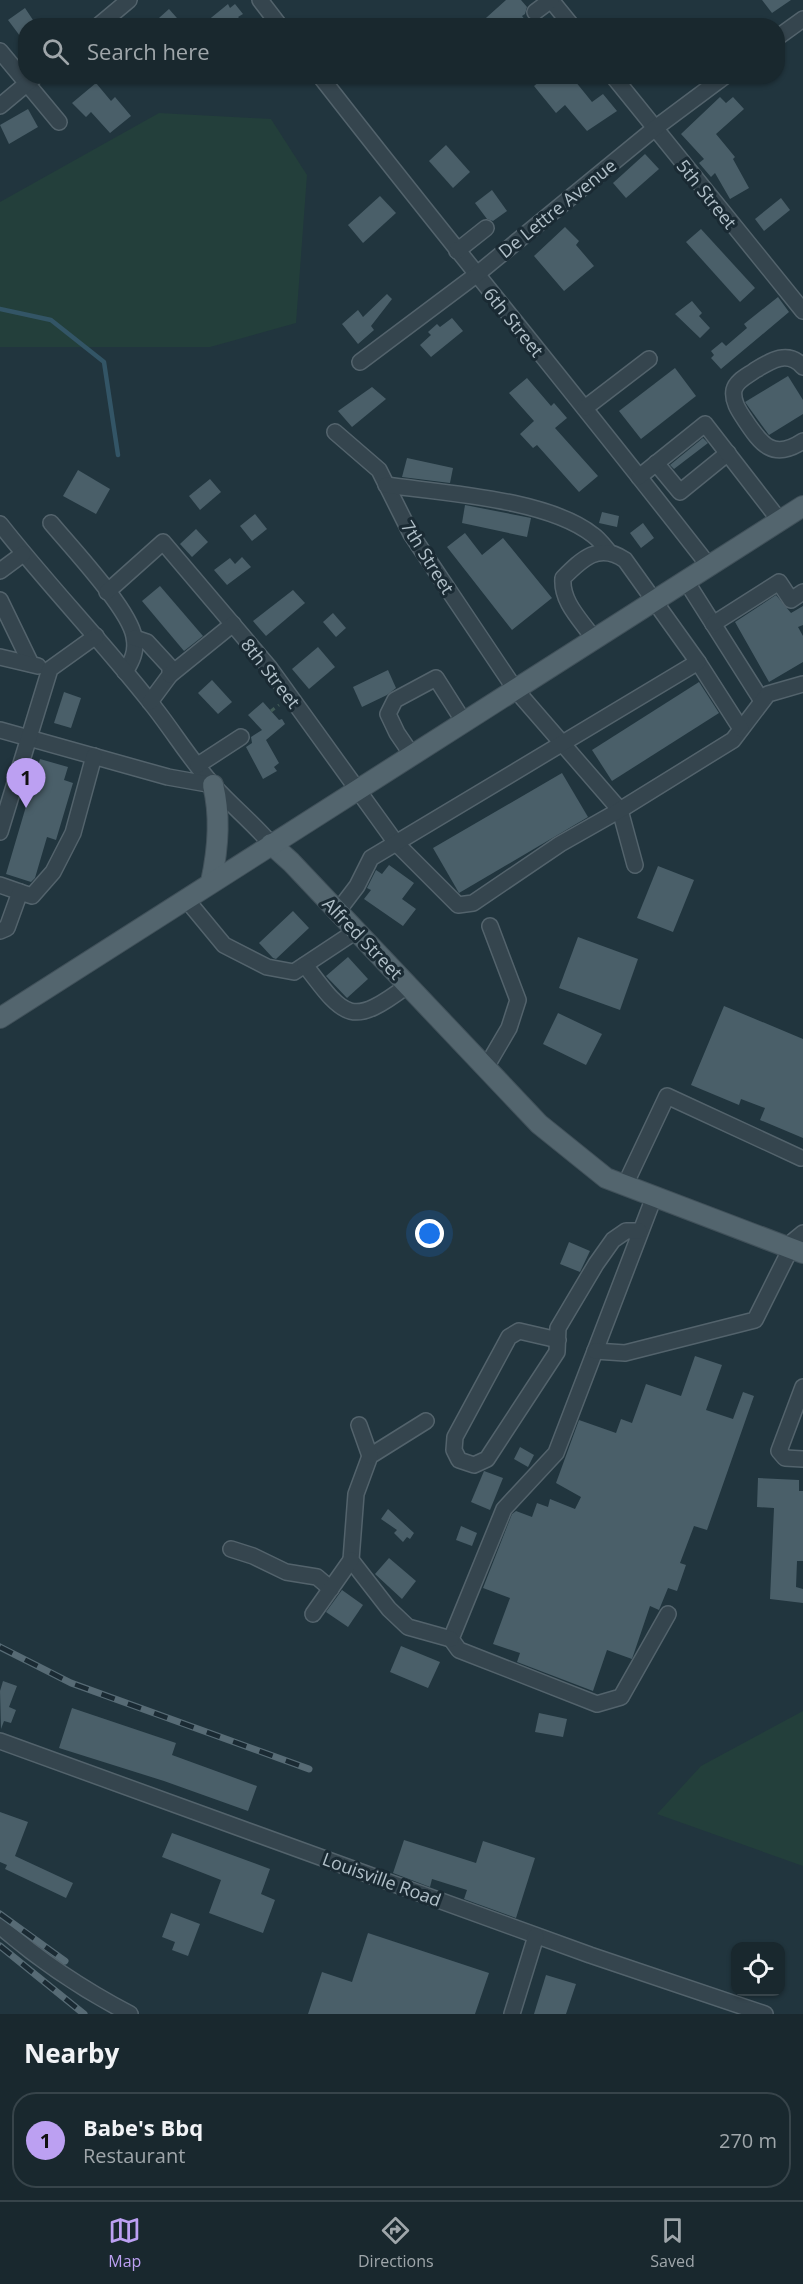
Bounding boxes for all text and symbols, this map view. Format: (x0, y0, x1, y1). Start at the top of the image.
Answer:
search box (18, 18, 785, 84)
icon: search (39, 35, 72, 68)
text: Search here (87, 36, 210, 66)
street label: De Lettre Avenue (493, 153, 621, 263)
street label: 5th Street (672, 154, 742, 234)
street label: 6th Street (479, 282, 549, 362)
street label: 7th Street (396, 516, 460, 598)
street label: 8th Street (236, 633, 306, 713)
pin: 1 (6, 758, 46, 808)
street label: Alfred Street (318, 892, 408, 984)
your location (415, 1219, 444, 1248)
street label: Louisville Road (319, 1846, 445, 1912)
map controls (731, 1942, 785, 1996)
button: locate (731, 1942, 785, 1996)
text: Nearby (24, 2035, 119, 2071)
text: Babe's Bbq (83, 2112, 203, 2142)
text: 1 (40, 2127, 51, 2154)
text: 270 m (719, 2127, 777, 2154)
text: Restaurant (83, 2142, 185, 2169)
tab: Map (108, 2214, 141, 2272)
tab: Directions (358, 2214, 434, 2272)
tab: Saved (650, 2214, 695, 2272)

